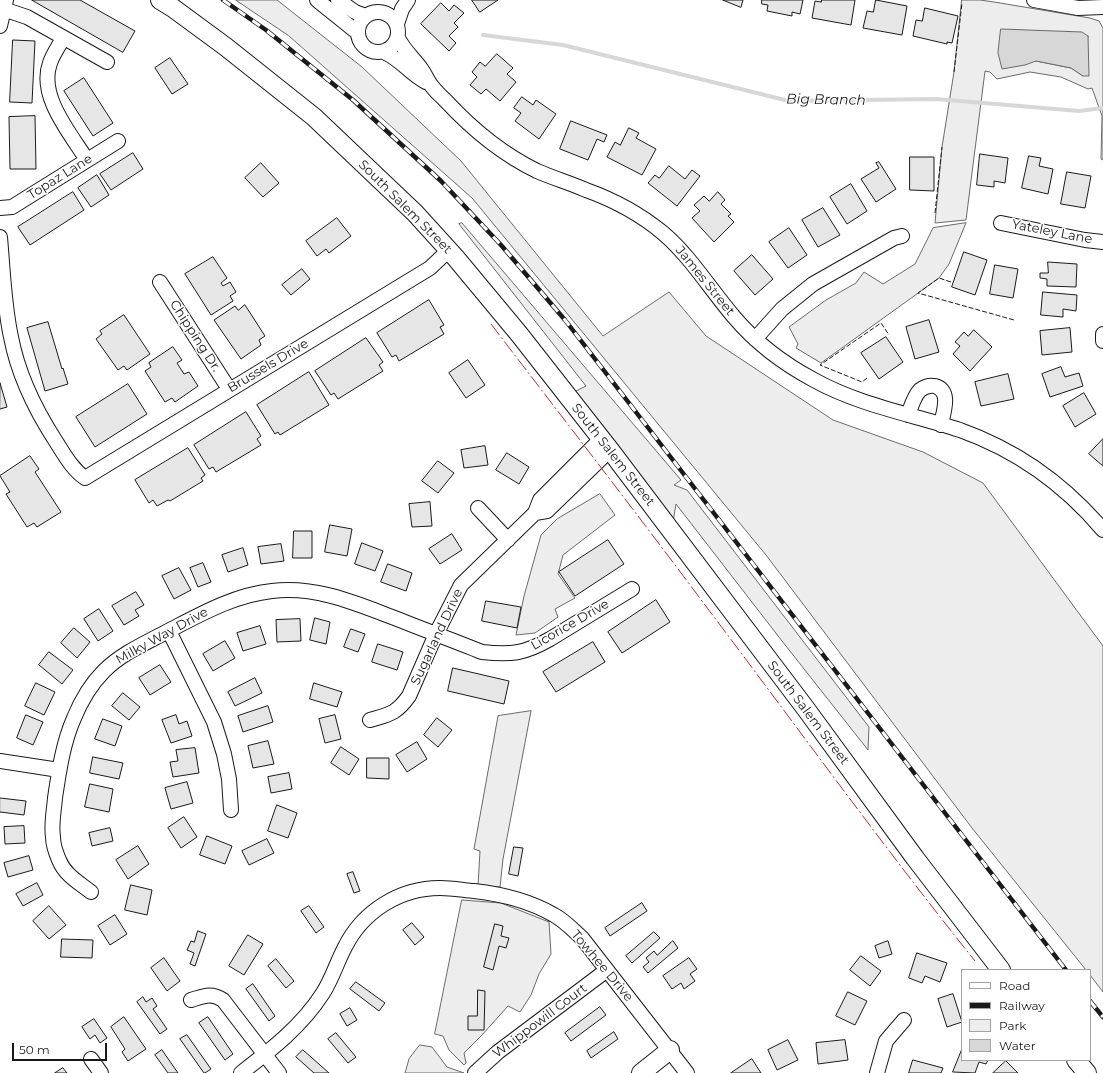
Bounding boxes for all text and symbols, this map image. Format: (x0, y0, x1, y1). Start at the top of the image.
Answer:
water label: Big Branch (786, 91, 866, 109)
street label: Topaz Lane (25, 151, 95, 203)
street label: South Salem Street (355, 157, 455, 257)
street label: Yateley Lane (1010, 217, 1094, 247)
street label: James Street (672, 243, 738, 319)
street label: Chipping Dr. (166, 297, 224, 375)
street label: Brussels Drive (225, 336, 311, 396)
street label: South Salem Street (568, 401, 658, 509)
street label: Sugarland Drive (408, 586, 466, 688)
street label: Licorice Drive (528, 596, 612, 654)
street label: Milky Way Drive (113, 604, 211, 668)
street label: South Salem Street (764, 658, 852, 768)
street label: Towhee Drive (568, 927, 636, 1005)
legend (961, 969, 1091, 1061)
text: Road (999, 978, 1030, 993)
street label: Whippowill Court (490, 980, 590, 1062)
text: Railway (999, 998, 1045, 1013)
text: Park (999, 1018, 1026, 1033)
scale bar (14, 1035, 109, 1061)
text: Water (999, 1038, 1035, 1053)
text: 50 m (19, 1042, 50, 1057)

